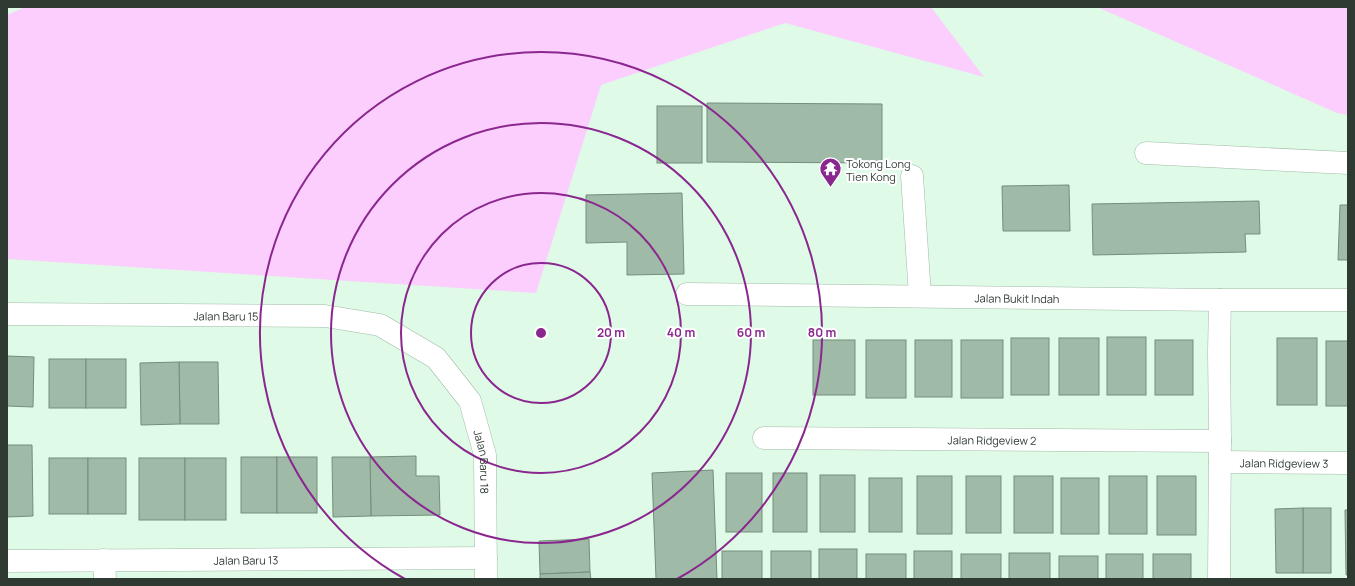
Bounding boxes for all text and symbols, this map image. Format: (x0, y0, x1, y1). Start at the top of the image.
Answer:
temple icon: Tokong Long Tien Kong (817, 156, 843, 189)
place label: Tokong Long Tien Kong (846, 156, 910, 184)
street label: Jalan Bukit Indah (974, 290, 1060, 306)
street label: Jalan Baru 15 (193, 308, 259, 323)
text: 20 m (597, 324, 625, 341)
text: 40 m (667, 324, 695, 341)
text: 60 m (737, 324, 765, 341)
text: 80 m (808, 324, 836, 341)
centre of rings (534, 326, 548, 340)
street label: Jalan Baru 18 (471, 428, 493, 494)
street label: Jalan Ridgeview 2 (948, 432, 1036, 447)
street label: Jalan Ridgeview 3 (1240, 455, 1328, 470)
street label: Jalan Baru 13 (214, 552, 278, 567)

